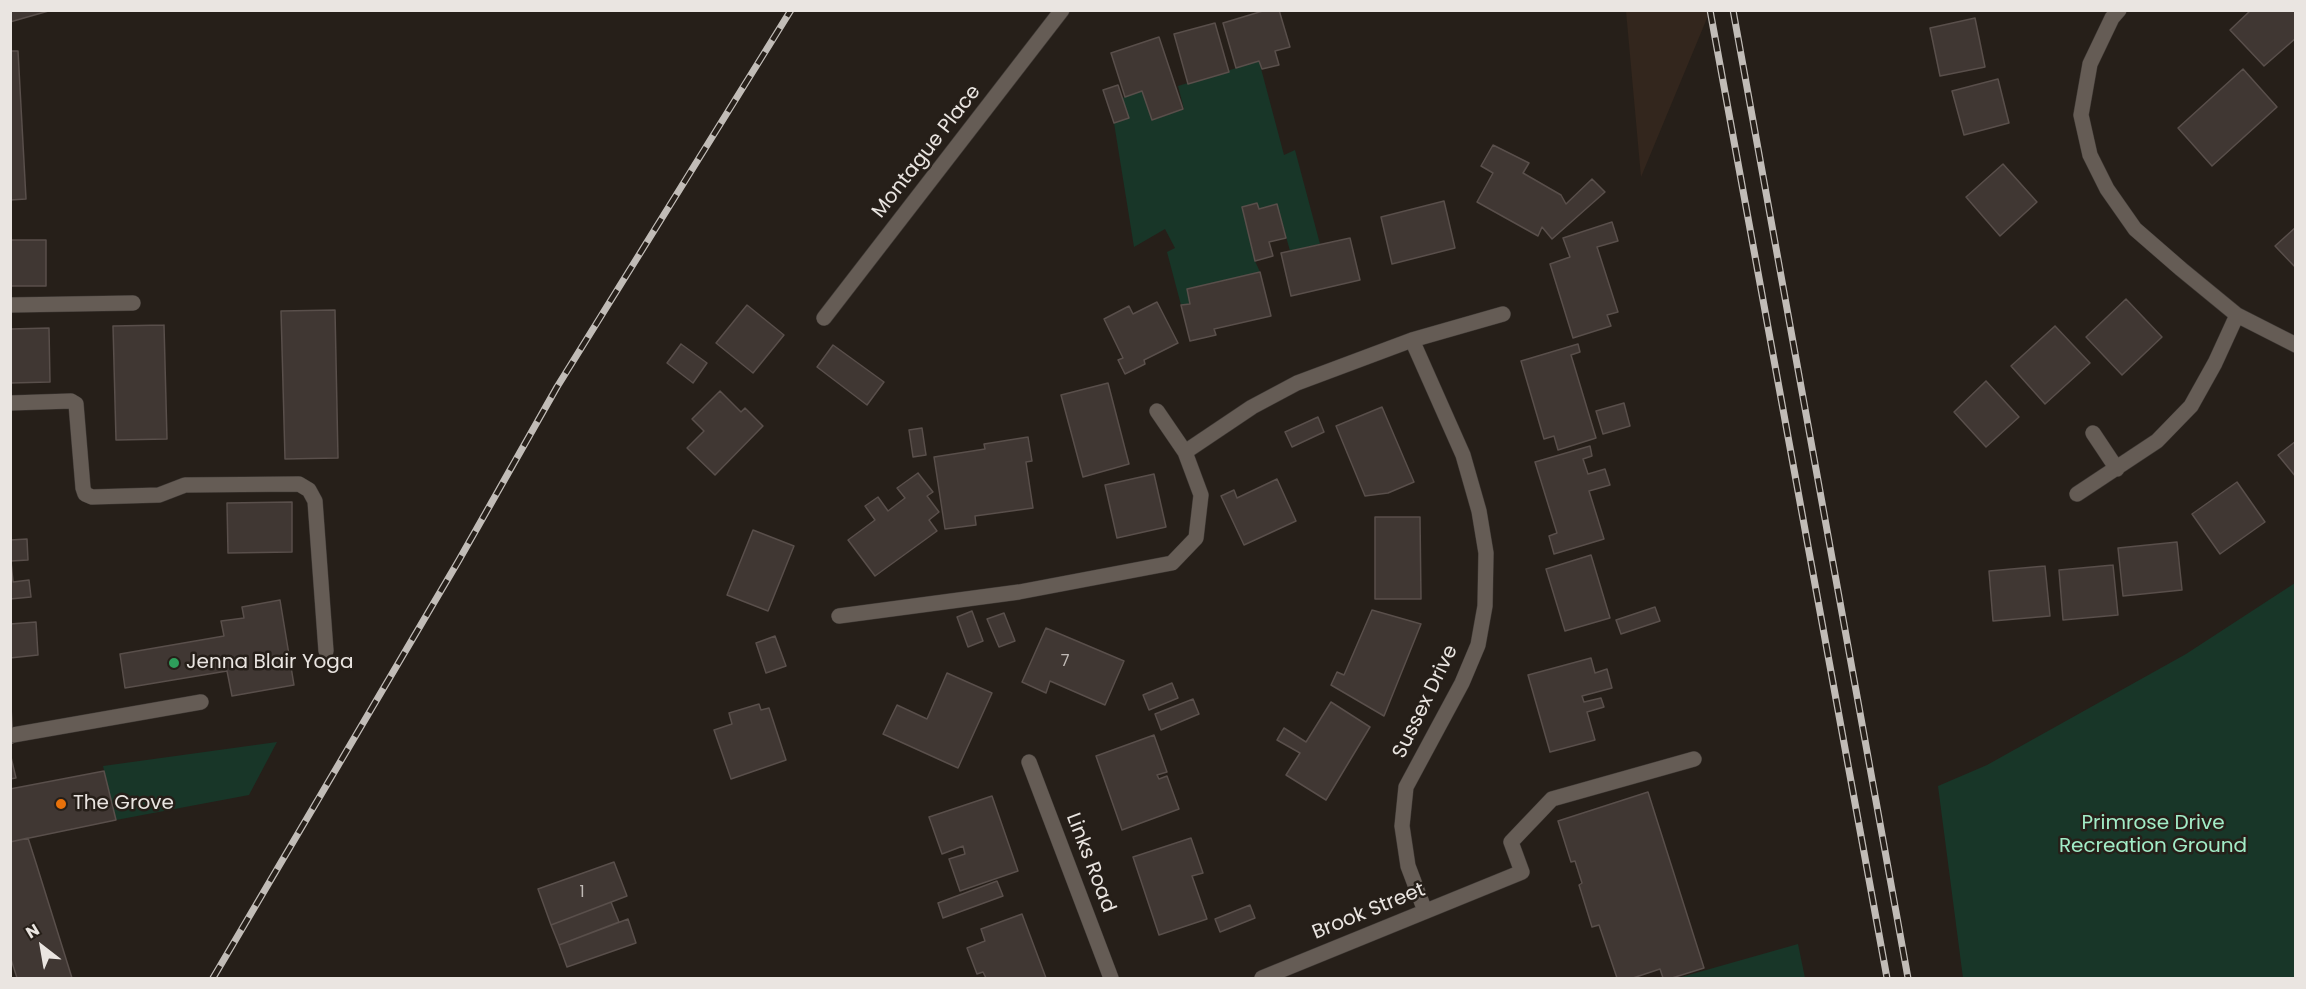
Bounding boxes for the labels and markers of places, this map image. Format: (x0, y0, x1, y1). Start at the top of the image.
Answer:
place label: Jenna Blair Yoga (186, 651, 353, 675)
marker: Jenna Blair Yoga (167, 656, 181, 670)
place label: The Grove (73, 792, 174, 816)
marker: The Grove (54, 797, 68, 811)

